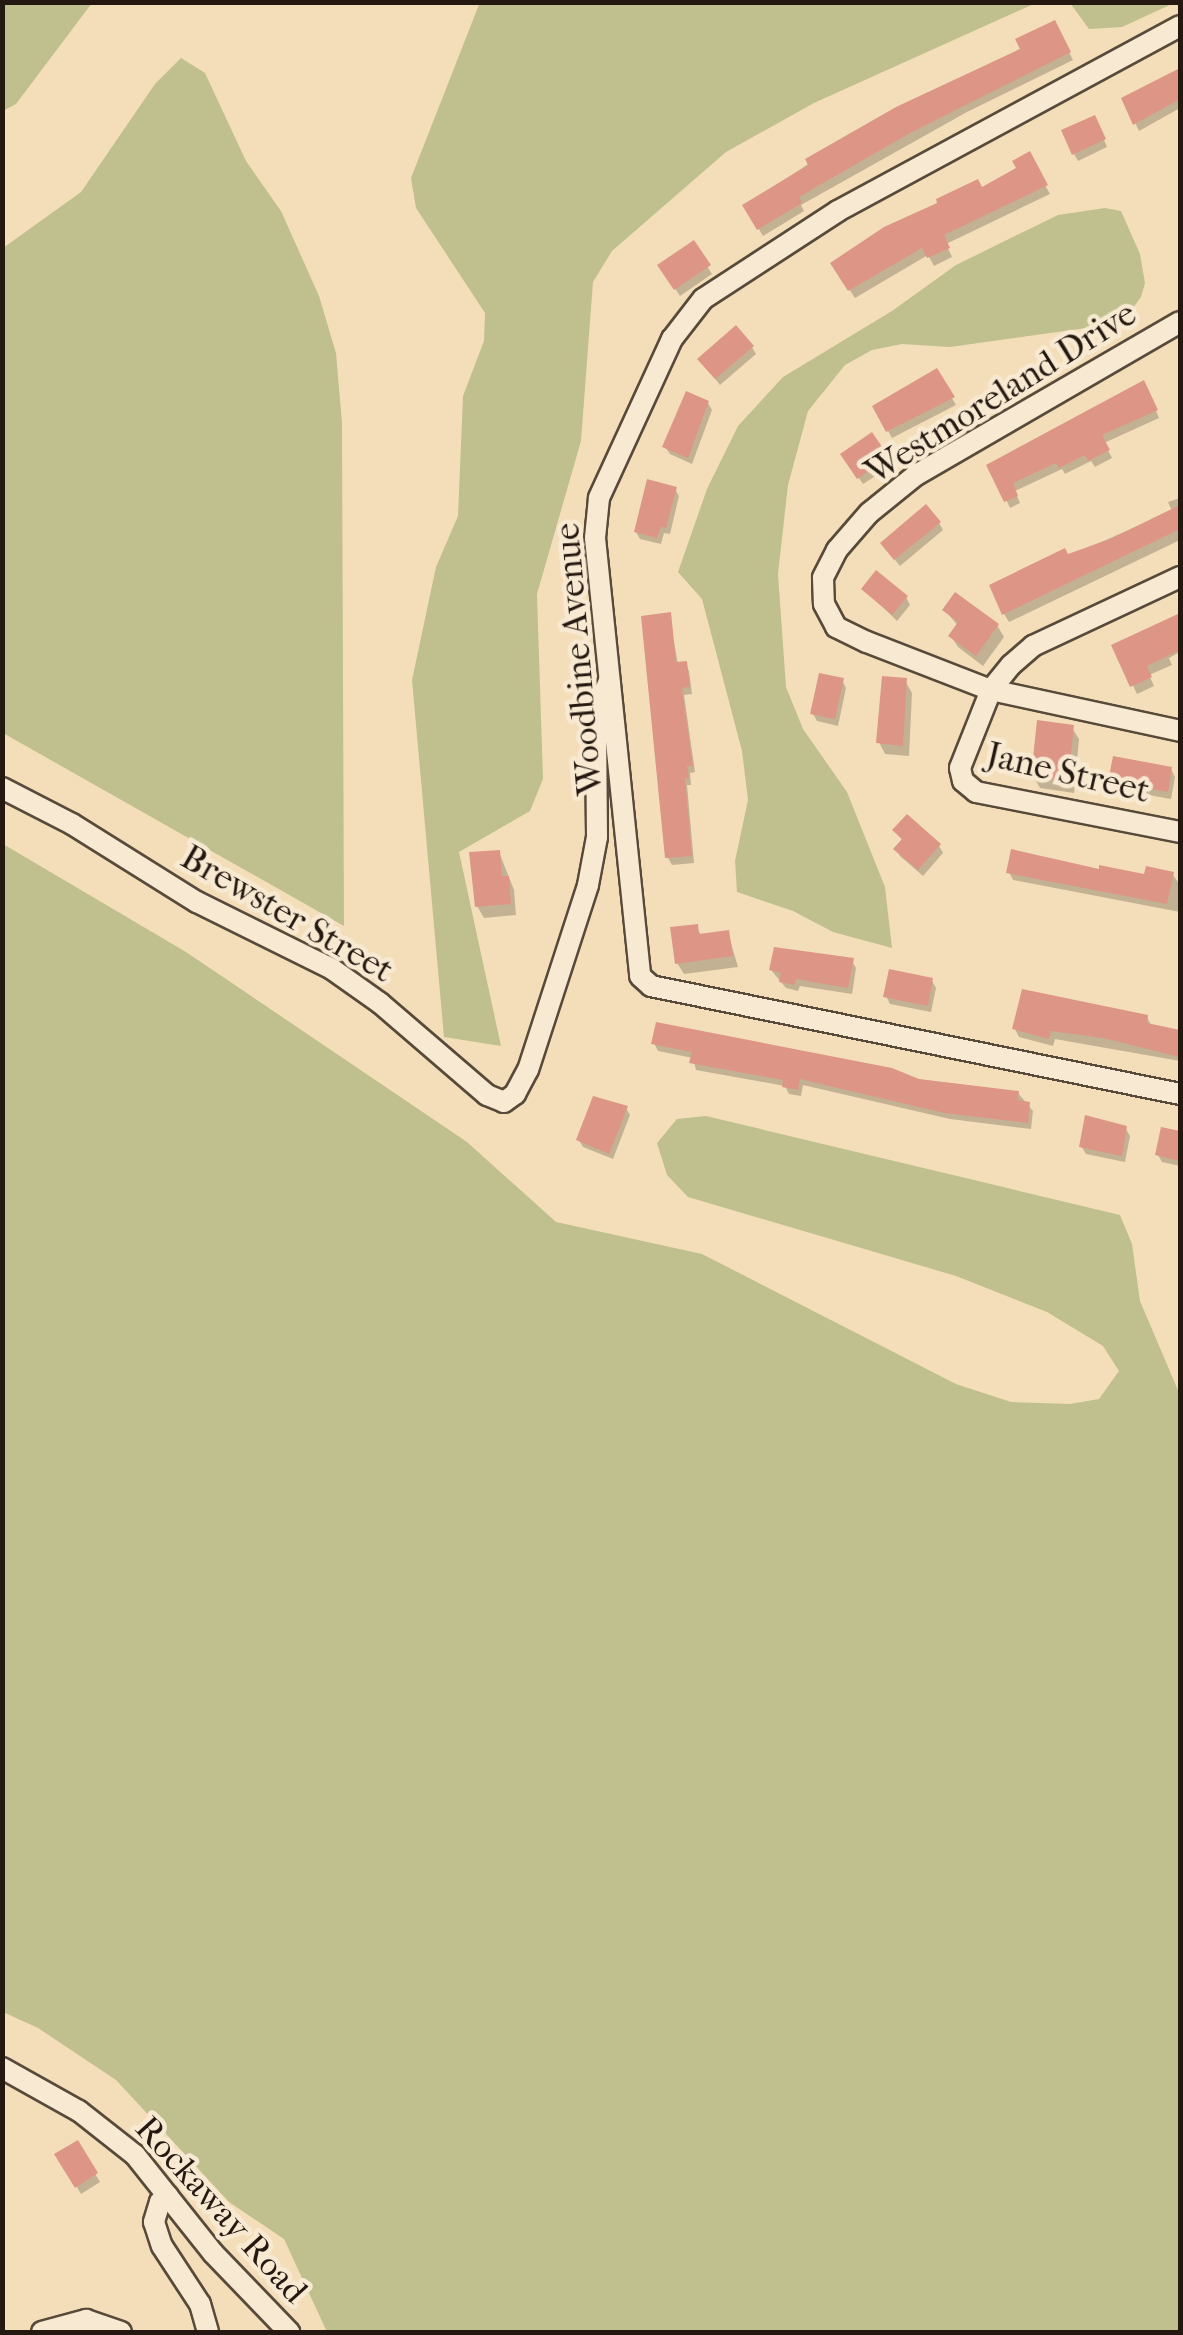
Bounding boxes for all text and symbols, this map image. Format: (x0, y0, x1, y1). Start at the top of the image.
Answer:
street label: Westmoreland Drive (858, 293, 1144, 493)
street label: Woodbine Avenue (546, 521, 612, 797)
street label: Jane Street (982, 734, 1154, 812)
street label: Brewster Street (173, 836, 401, 992)
street label: Rockaway Road (126, 2108, 316, 2312)

